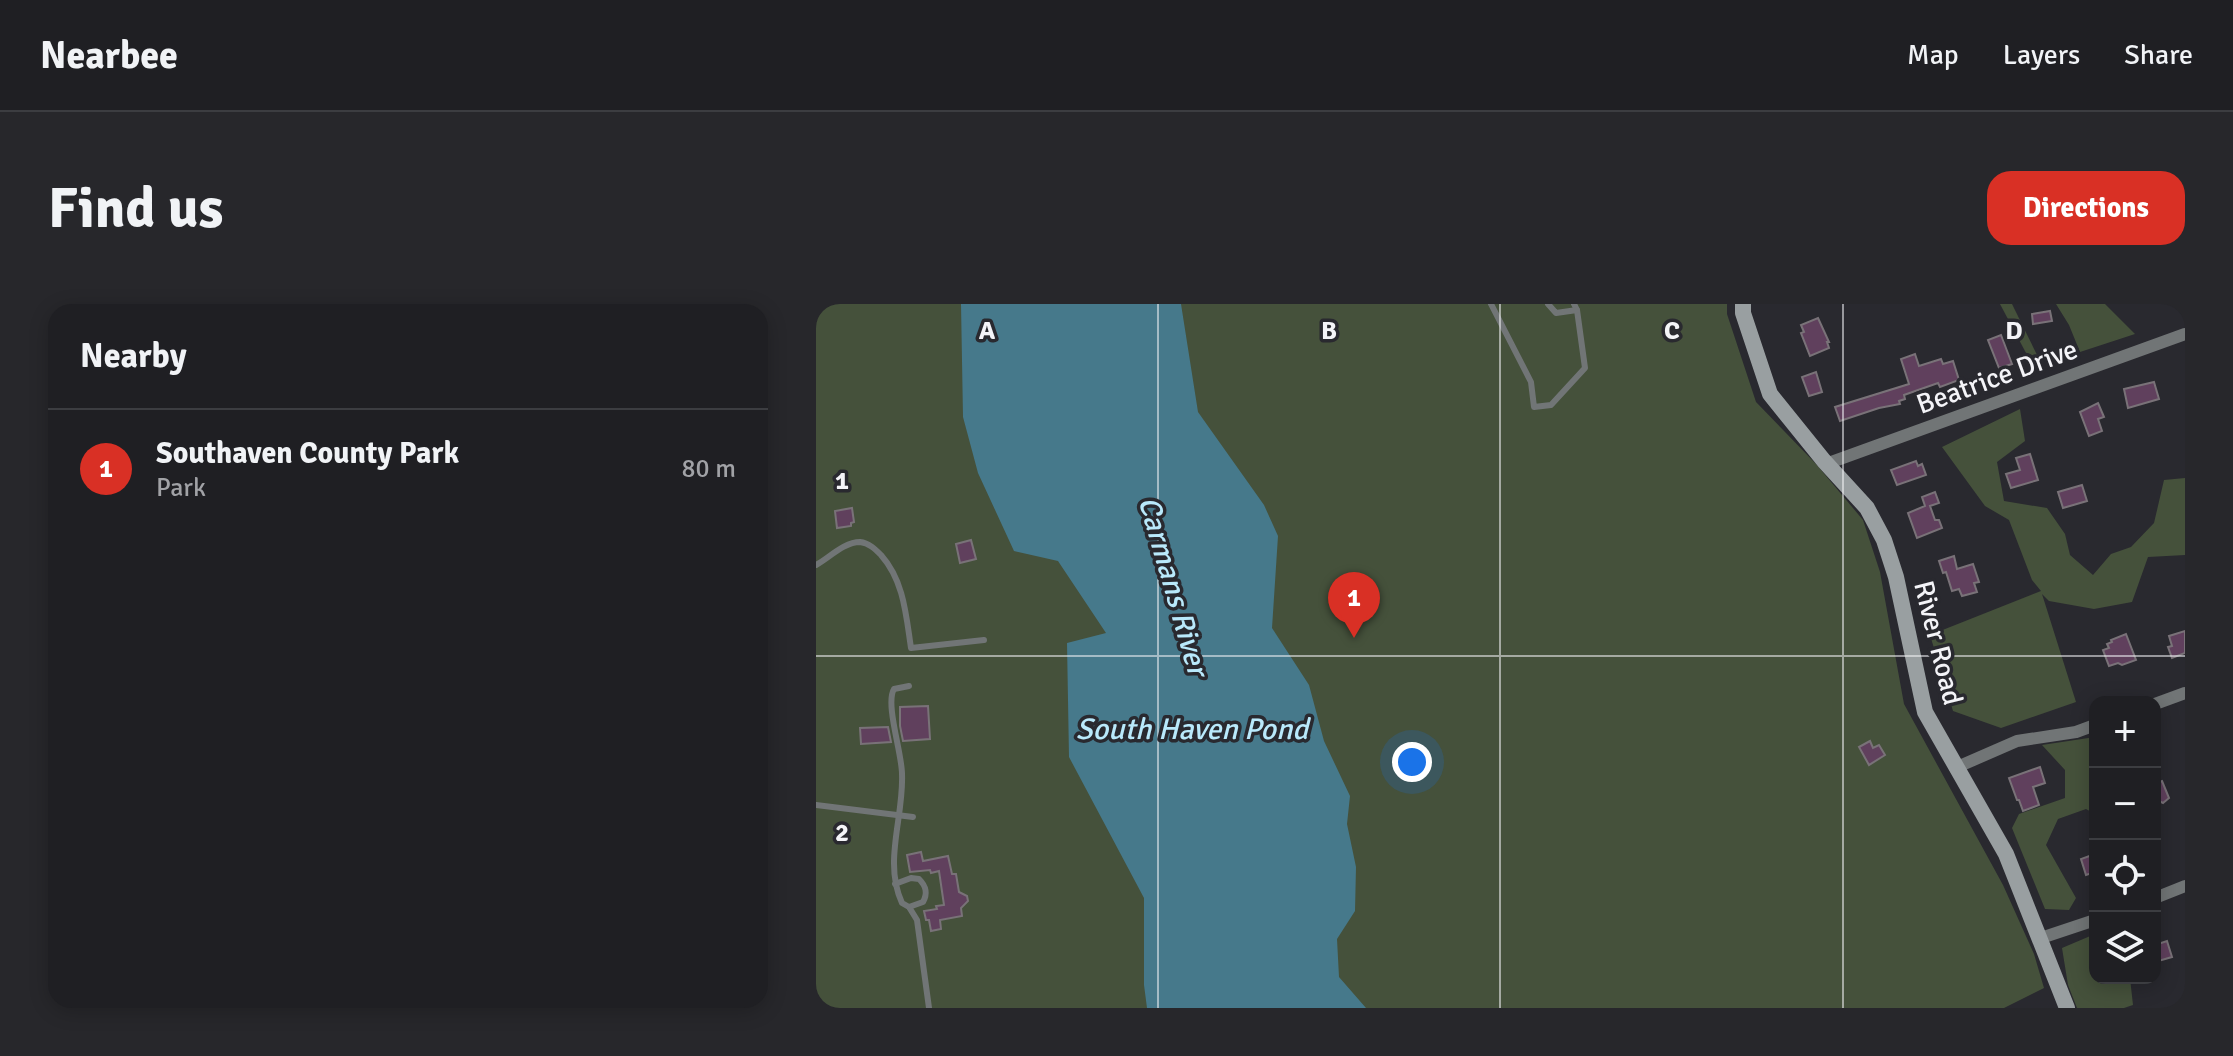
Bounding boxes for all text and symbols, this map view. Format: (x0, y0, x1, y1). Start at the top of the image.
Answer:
text: Nearbee (40, 32, 178, 79)
text: Map (1907, 38, 1959, 72)
text: Layers (2003, 38, 2080, 72)
text: Share (2124, 38, 2193, 72)
button: Directions (1987, 171, 2185, 245)
text: Find us (48, 174, 223, 243)
text: A (979, 315, 996, 347)
text: B (1321, 315, 1337, 347)
text: C (1664, 315, 1680, 347)
street label: Beatrice Drive (1912, 332, 2082, 422)
text: Nearby (80, 335, 187, 377)
text: Southaven County Park (156, 435, 459, 472)
text: 1 (99, 453, 113, 485)
text: 80 m (681, 453, 736, 485)
text: 1 (835, 465, 849, 497)
text: Park (156, 472, 206, 504)
water label: Carmans River (1130, 492, 1217, 684)
pin: 1 (1328, 572, 1380, 638)
street label: River Road (1906, 577, 1970, 709)
map controls (2089, 696, 2161, 984)
button: + (2089, 696, 2161, 768)
water label: South Haven Pond (1076, 711, 1311, 748)
your location (1392, 742, 1432, 782)
button: − (2089, 768, 2161, 840)
text: 2 (835, 817, 849, 849)
button: locate (2089, 840, 2161, 912)
button: layers (2089, 912, 2161, 984)

